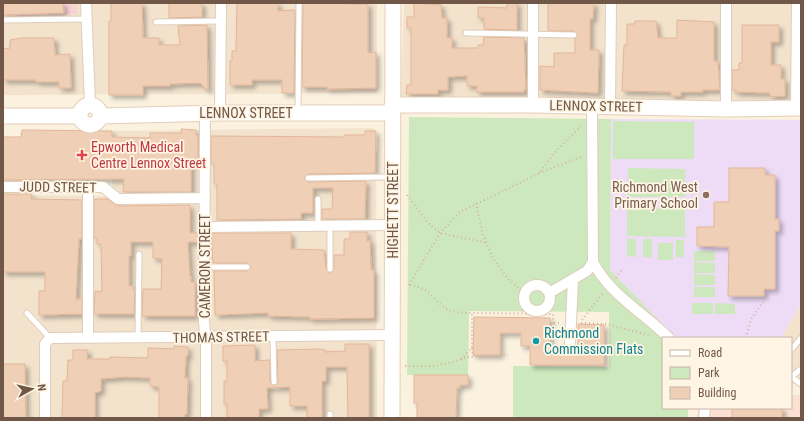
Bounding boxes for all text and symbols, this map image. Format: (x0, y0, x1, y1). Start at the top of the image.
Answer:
street label: LENNOX STREET (549, 97, 643, 115)
street label: LENNOX STREET (199, 105, 293, 121)
place label: Epworth Medical Centre Lennox Street (91, 139, 206, 171)
marker: Epworth Medical Centre Lennox Street (76, 149, 88, 161)
street label: HIGHETT STREET (385, 161, 401, 259)
street label: JUDD STREET (19, 178, 97, 196)
place label: Richmond West Primary School (612, 179, 698, 211)
marker: Richmond West Primary School (701, 190, 711, 200)
street label: CAMERON STREET (197, 214, 213, 318)
place label: Richmond Commission Flats (544, 325, 643, 357)
street label: THOMAS STREET (172, 328, 270, 346)
marker: Richmond Commission Flats (531, 336, 541, 346)
legend (662, 337, 792, 409)
text: Road (698, 346, 722, 360)
text: Park (698, 366, 720, 380)
north arrow (12, 369, 52, 409)
text: N (35, 383, 48, 392)
text: Building (698, 386, 736, 400)

